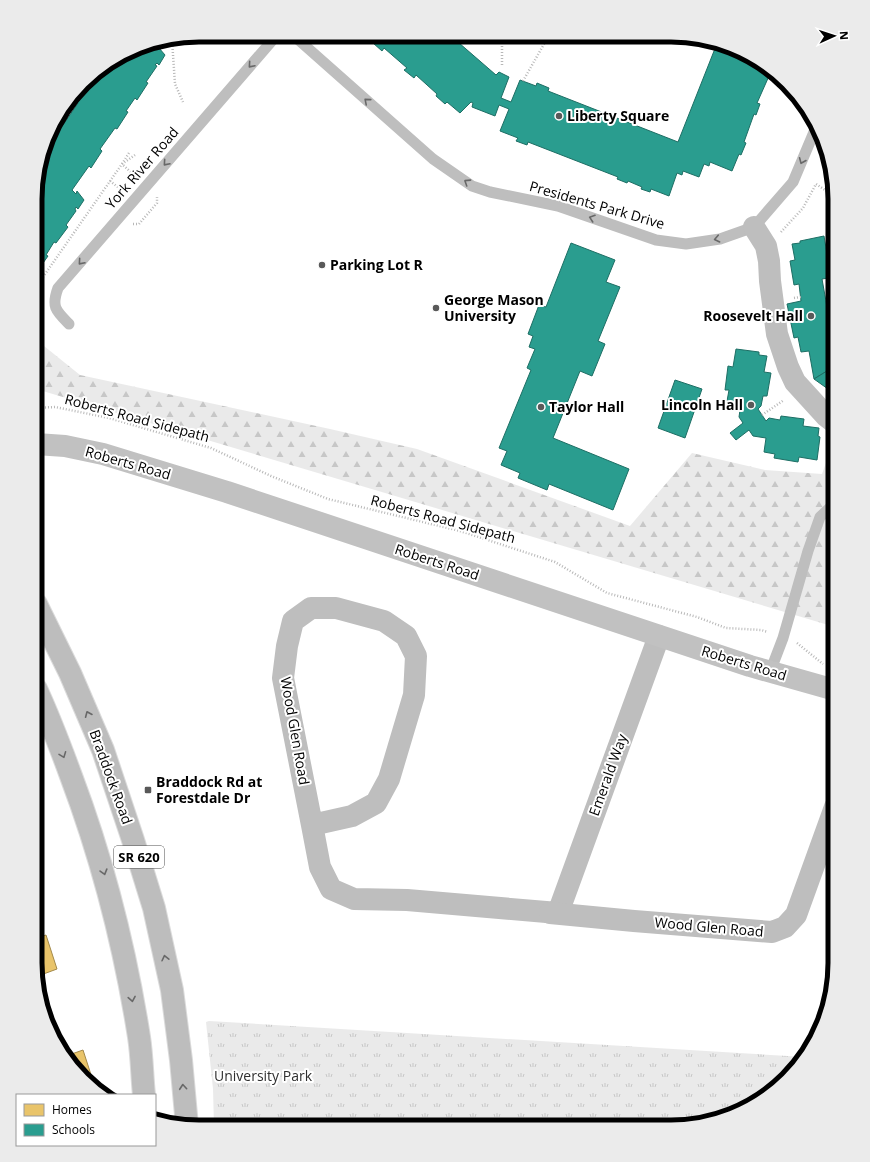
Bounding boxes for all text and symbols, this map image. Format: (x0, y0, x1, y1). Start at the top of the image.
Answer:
north arrow (814, 16, 854, 56)
text: N (837, 31, 852, 40)
one-way arrow (249, 60, 256, 68)
one-way arrow (364, 98, 371, 105)
place label: Liberty Square (567, 106, 669, 125)
marker: Liberty Square (554, 111, 564, 121)
street label: York River Road (101, 123, 183, 213)
one-way arrow (798, 157, 806, 164)
one-way arrow (164, 159, 171, 166)
street label: Presidents Park Drive (527, 176, 667, 233)
one-way arrow (464, 180, 471, 187)
one-way arrow (588, 214, 595, 223)
one-way arrow (714, 235, 721, 243)
place label: Parking Lot R (330, 255, 424, 274)
one-way arrow (79, 257, 86, 264)
marker: Parking Lot R (317, 260, 327, 270)
place label: George Mason University (444, 290, 544, 325)
marker: George Mason University (431, 303, 441, 313)
place label: Roosevelt Hall (703, 306, 803, 325)
marker: Roosevelt Hall (806, 311, 816, 321)
street label: Roberts Road Sidepath (63, 389, 212, 446)
place label: Lincoln Hall (661, 395, 743, 414)
place label: Taylor Hall (549, 397, 624, 416)
marker: Lincoln Hall (746, 400, 756, 410)
marker: Taylor Hall (536, 402, 546, 412)
street label: Roberts Road (83, 441, 173, 484)
street label: Roberts Road Sidepath (369, 490, 518, 547)
street label: Roberts Road (392, 539, 482, 584)
street label: Roberts Road (699, 641, 789, 684)
street label: Wood Glen Road (277, 675, 314, 786)
one-way arrow (85, 711, 93, 719)
street label: Braddock Road (86, 727, 137, 827)
street label: Emerald Way (584, 730, 631, 818)
one-way arrow (59, 751, 67, 758)
place label: Braddock Rd at Forestdale Dr (156, 772, 262, 807)
marker: Braddock Rd at Forestdale Dr (143, 785, 153, 795)
road number: SR 620 (114, 846, 164, 868)
one-way arrow (99, 869, 108, 876)
street label: Wood Glen Road (654, 912, 764, 941)
one-way arrow (161, 955, 169, 961)
one-way arrow (127, 996, 136, 1002)
park label: University Park (214, 1066, 313, 1085)
one-way arrow (179, 1084, 188, 1090)
legend (16, 1094, 156, 1146)
text: Homes (52, 1101, 92, 1118)
text: Schools (52, 1121, 95, 1138)

